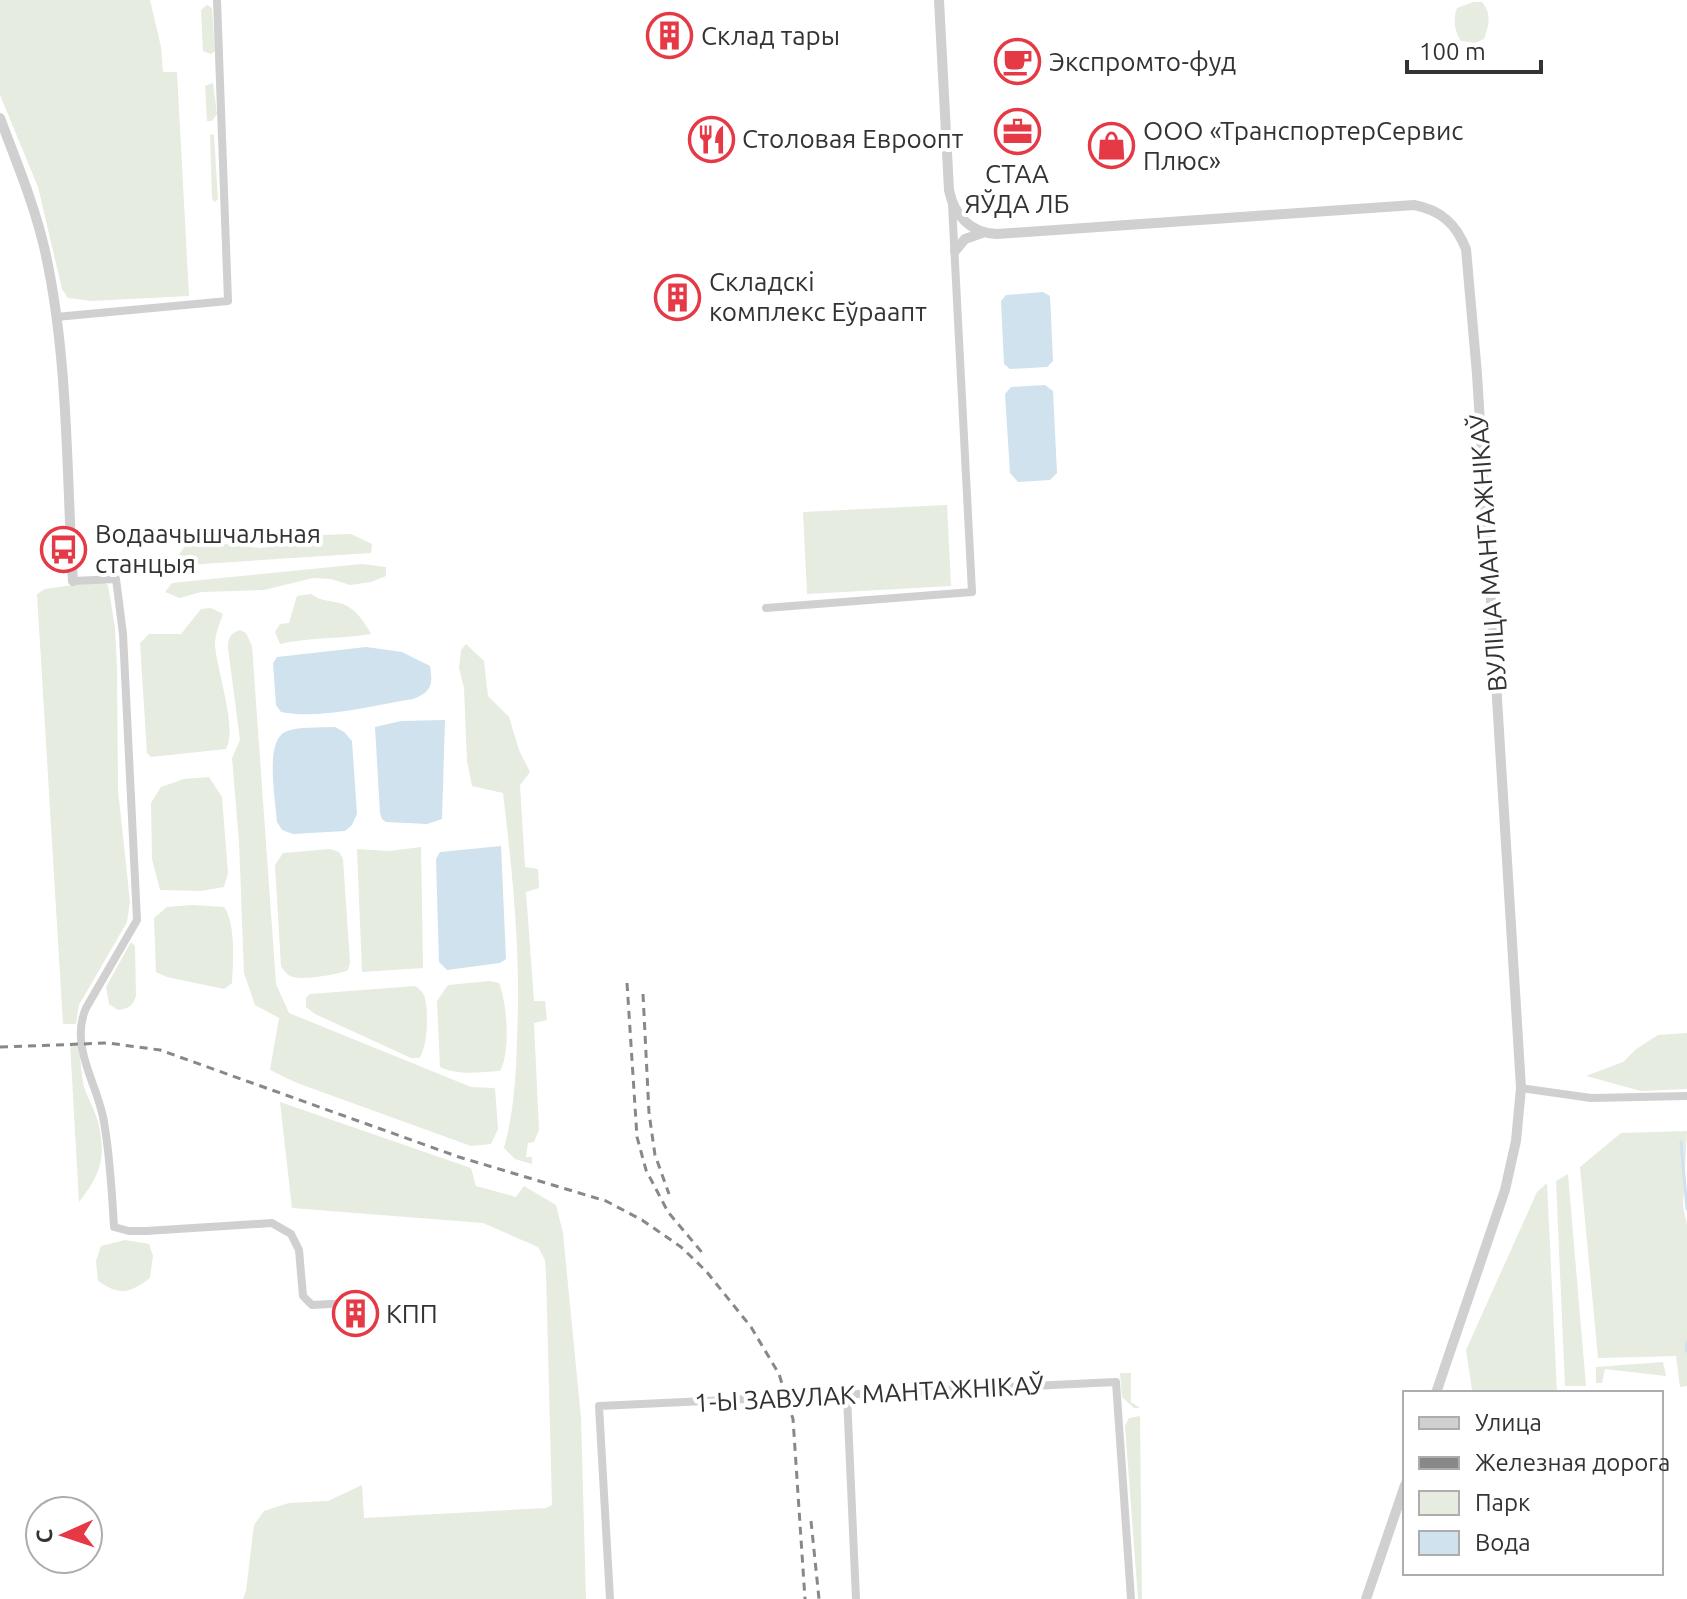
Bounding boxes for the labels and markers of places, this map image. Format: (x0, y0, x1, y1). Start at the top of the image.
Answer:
building icon: Склад тары (646, 12, 694, 60)
place label: Склад тары (701, 21, 840, 50)
cafe icon: Экспромто-фуд (994, 38, 1042, 86)
place label: Экспромто-фуд (1049, 47, 1236, 76)
office icon: СТАА ЯЎДА ЛБ (993, 107, 1041, 155)
restaurant icon: Столовая Евроопт (687, 115, 735, 163)
place label: ООО «ТранспортерСервис Плюс» (1143, 116, 1463, 175)
shop icon: ООО «ТранспортерСервис Плюс» (1088, 122, 1136, 170)
place label: Столовая Евроопт (742, 124, 964, 153)
place label: СТАА ЯЎДА ЛБ (964, 159, 1070, 218)
place label: Складскі комплекс Еўраапт (709, 267, 927, 326)
building icon: Складскі комплекс Еўраапт (654, 273, 702, 321)
place label: Водаачышчальная станцыя (95, 519, 321, 578)
bus stop icon: Водаачышчальная станцыя (40, 525, 88, 573)
building icon: КПП (331, 1290, 379, 1338)
place label: КПП (386, 1299, 438, 1328)

